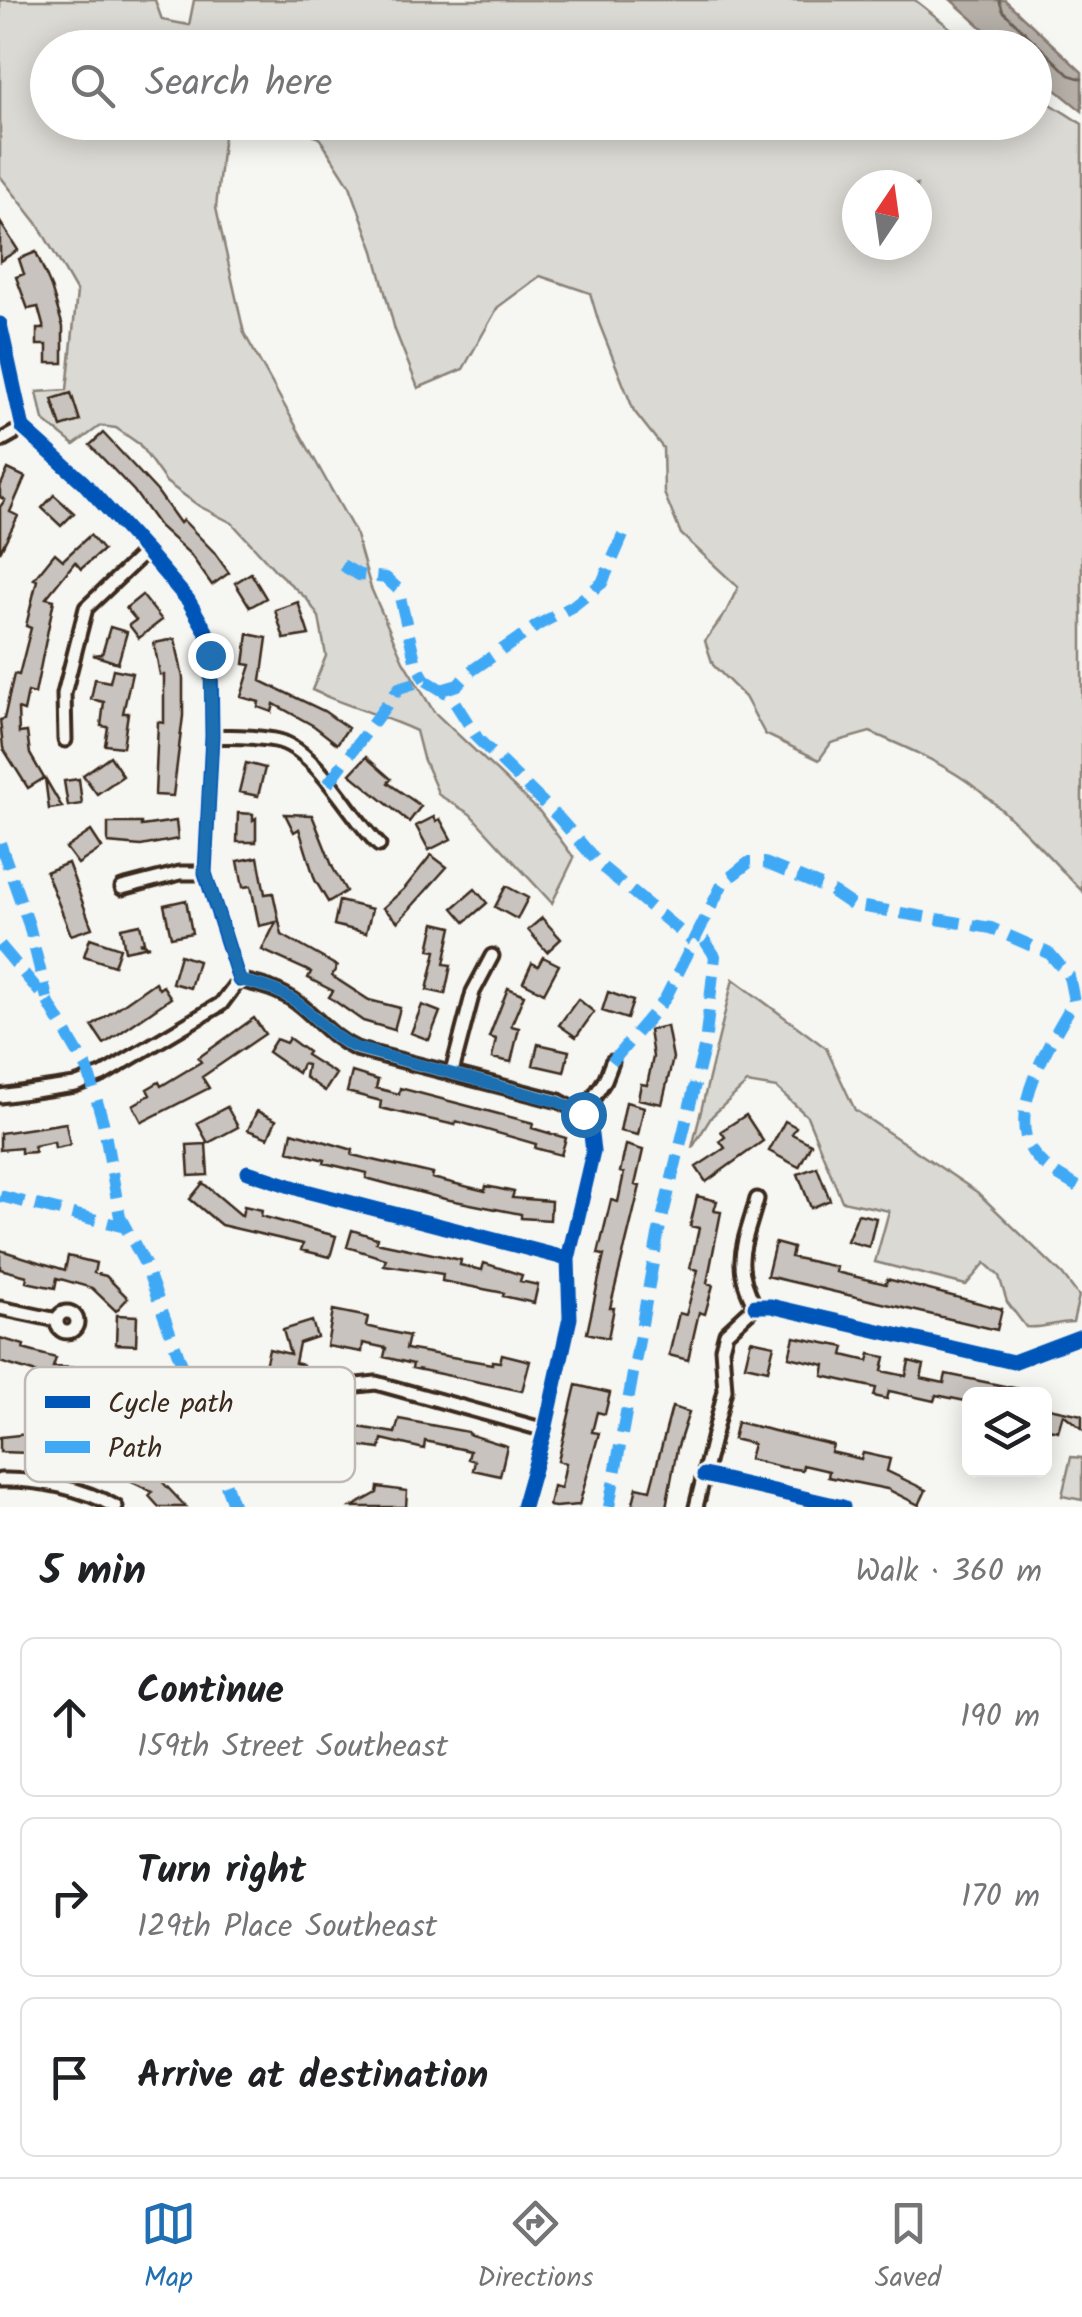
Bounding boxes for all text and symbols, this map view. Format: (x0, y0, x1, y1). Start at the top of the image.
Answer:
search box (30, 30, 1052, 140)
text: Search here (145, 55, 332, 115)
icon: search (65, 58, 120, 113)
north arrow (842, 170, 932, 260)
route end (188, 633, 234, 679)
route start (561, 1092, 607, 1138)
legend (25, 1367, 355, 1482)
text: Cycle path (108, 1382, 233, 1427)
map controls (962, 1387, 1052, 1477)
button: layers (962, 1387, 1052, 1477)
text: Path (108, 1427, 162, 1472)
text: 5 min (40, 1539, 146, 1606)
text: Walk · 360 m (856, 1547, 1042, 1598)
text: Continue (137, 1662, 284, 1722)
icon: ahead (42, 1690, 97, 1745)
text: 190 m (960, 1692, 1040, 1743)
text: 159th Street Southeast (137, 1722, 448, 1773)
text: Turn right (137, 1842, 306, 1902)
icon: right (42, 1870, 97, 1925)
text: 170 m (961, 1872, 1040, 1923)
text: 129th Place Southeast (137, 1902, 437, 1953)
text: Arrive at destination (137, 2047, 488, 2107)
icon: arrive (42, 2050, 97, 2105)
tab: Map (141, 2196, 196, 2301)
tab: Directions (477, 2196, 593, 2301)
tab: Saved (875, 2196, 941, 2301)

